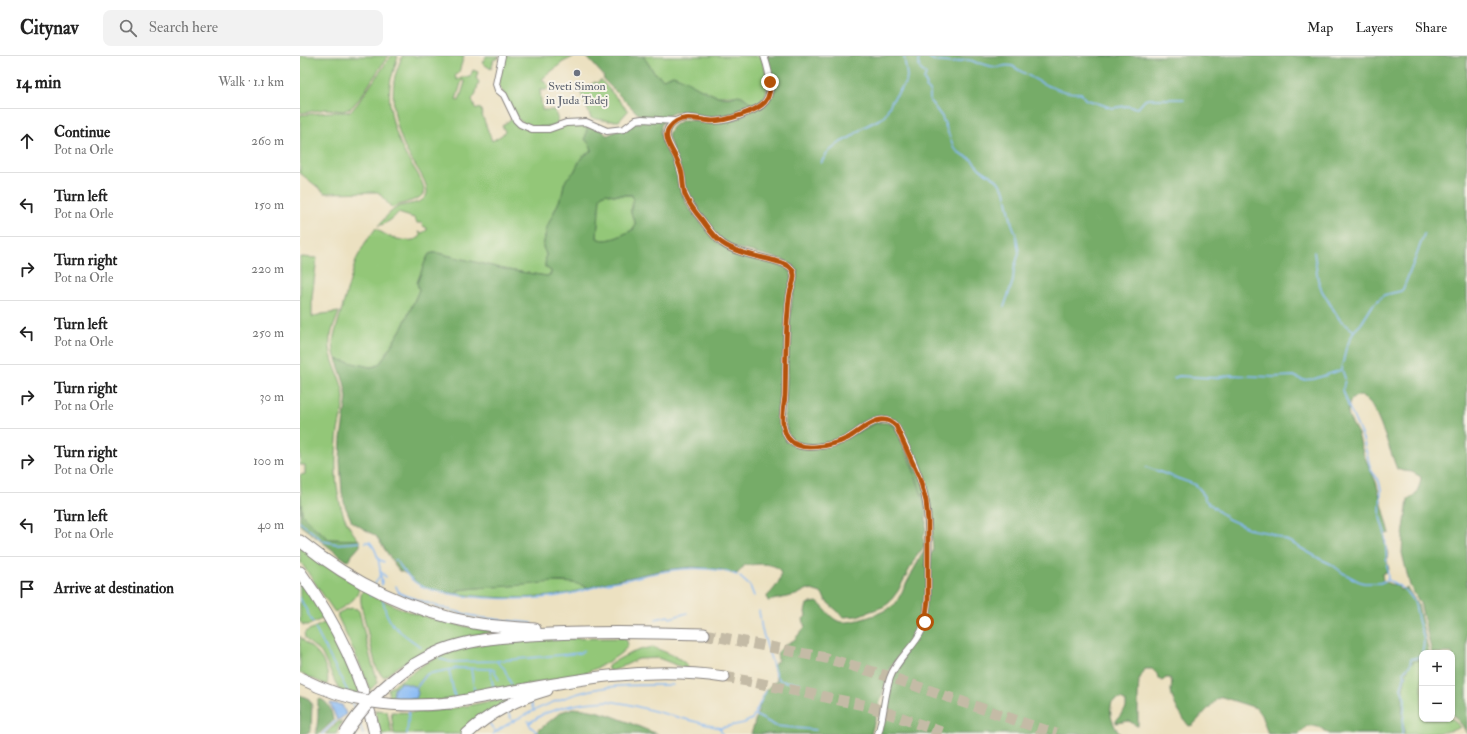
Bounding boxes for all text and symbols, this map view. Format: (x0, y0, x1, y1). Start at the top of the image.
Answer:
search box (103, 10, 383, 46)
text: Citynav (20, 16, 79, 40)
icon: search (117, 17, 139, 39)
text: Search here (149, 18, 218, 37)
text: Map (1307, 19, 1333, 36)
text: Layers (1355, 19, 1393, 36)
text: Share (1415, 19, 1447, 36)
marker: Sveti Simon in Juda Tadej (572, 68, 582, 78)
text: 14 min (16, 72, 61, 93)
route end (761, 73, 779, 91)
text: Walk · 1.1 km (218, 74, 284, 90)
place label: Sveti Simon in Juda Tadej (546, 79, 608, 108)
text: Continue (54, 123, 110, 142)
icon: ahead (16, 130, 38, 152)
text: 260 m (251, 133, 284, 149)
text: Pot na Orle (54, 142, 113, 158)
text: Turn left (54, 187, 108, 206)
icon: left (16, 194, 38, 216)
text: 150 m (254, 197, 284, 213)
text: Pot na Orle (54, 206, 113, 222)
text: Turn right (54, 251, 117, 270)
icon: right (16, 258, 38, 280)
text: 220 m (251, 261, 284, 277)
text: Pot na Orle (54, 270, 113, 286)
text: Turn left (54, 315, 108, 334)
icon: left (16, 322, 38, 344)
text: 250 m (252, 325, 284, 341)
text: Pot na Orle (54, 334, 113, 350)
text: Turn right (54, 379, 117, 398)
icon: right (16, 386, 38, 408)
text: 30 m (260, 389, 284, 405)
text: Pot na Orle (54, 398, 113, 414)
text: Turn right (54, 443, 117, 462)
icon: right (16, 450, 38, 472)
text: 100 m (253, 453, 284, 469)
text: Pot na Orle (54, 462, 113, 478)
text: Turn left (54, 507, 108, 526)
icon: left (16, 514, 38, 536)
text: 40 m (258, 517, 284, 533)
text: Pot na Orle (54, 526, 113, 542)
icon: arrive (16, 578, 38, 600)
text: Arrive at destination (54, 579, 174, 598)
route start (916, 613, 934, 631)
map controls (1419, 650, 1455, 722)
button: + (1419, 650, 1455, 686)
button: − (1419, 686, 1455, 722)

